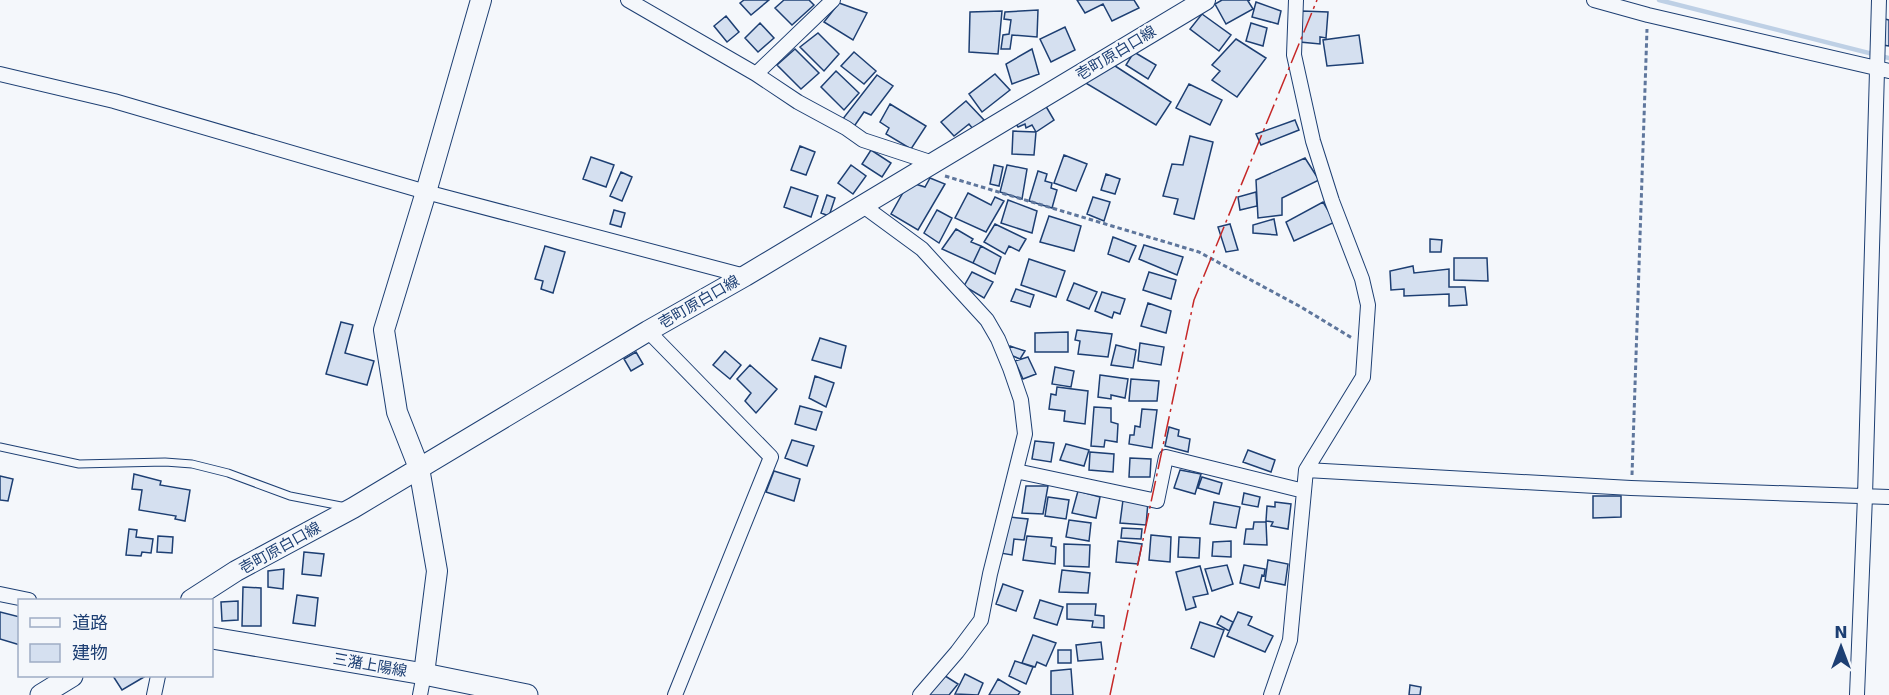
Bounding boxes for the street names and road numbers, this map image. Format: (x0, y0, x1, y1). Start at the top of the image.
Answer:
street label: 壱町原白口線 (1073, 22, 1159, 84)
street label: 壱町原白口線 (656, 272, 742, 332)
street label: 壱町原白口線 (236, 518, 324, 578)
street label: 三潴上陽線 (331, 650, 409, 680)

